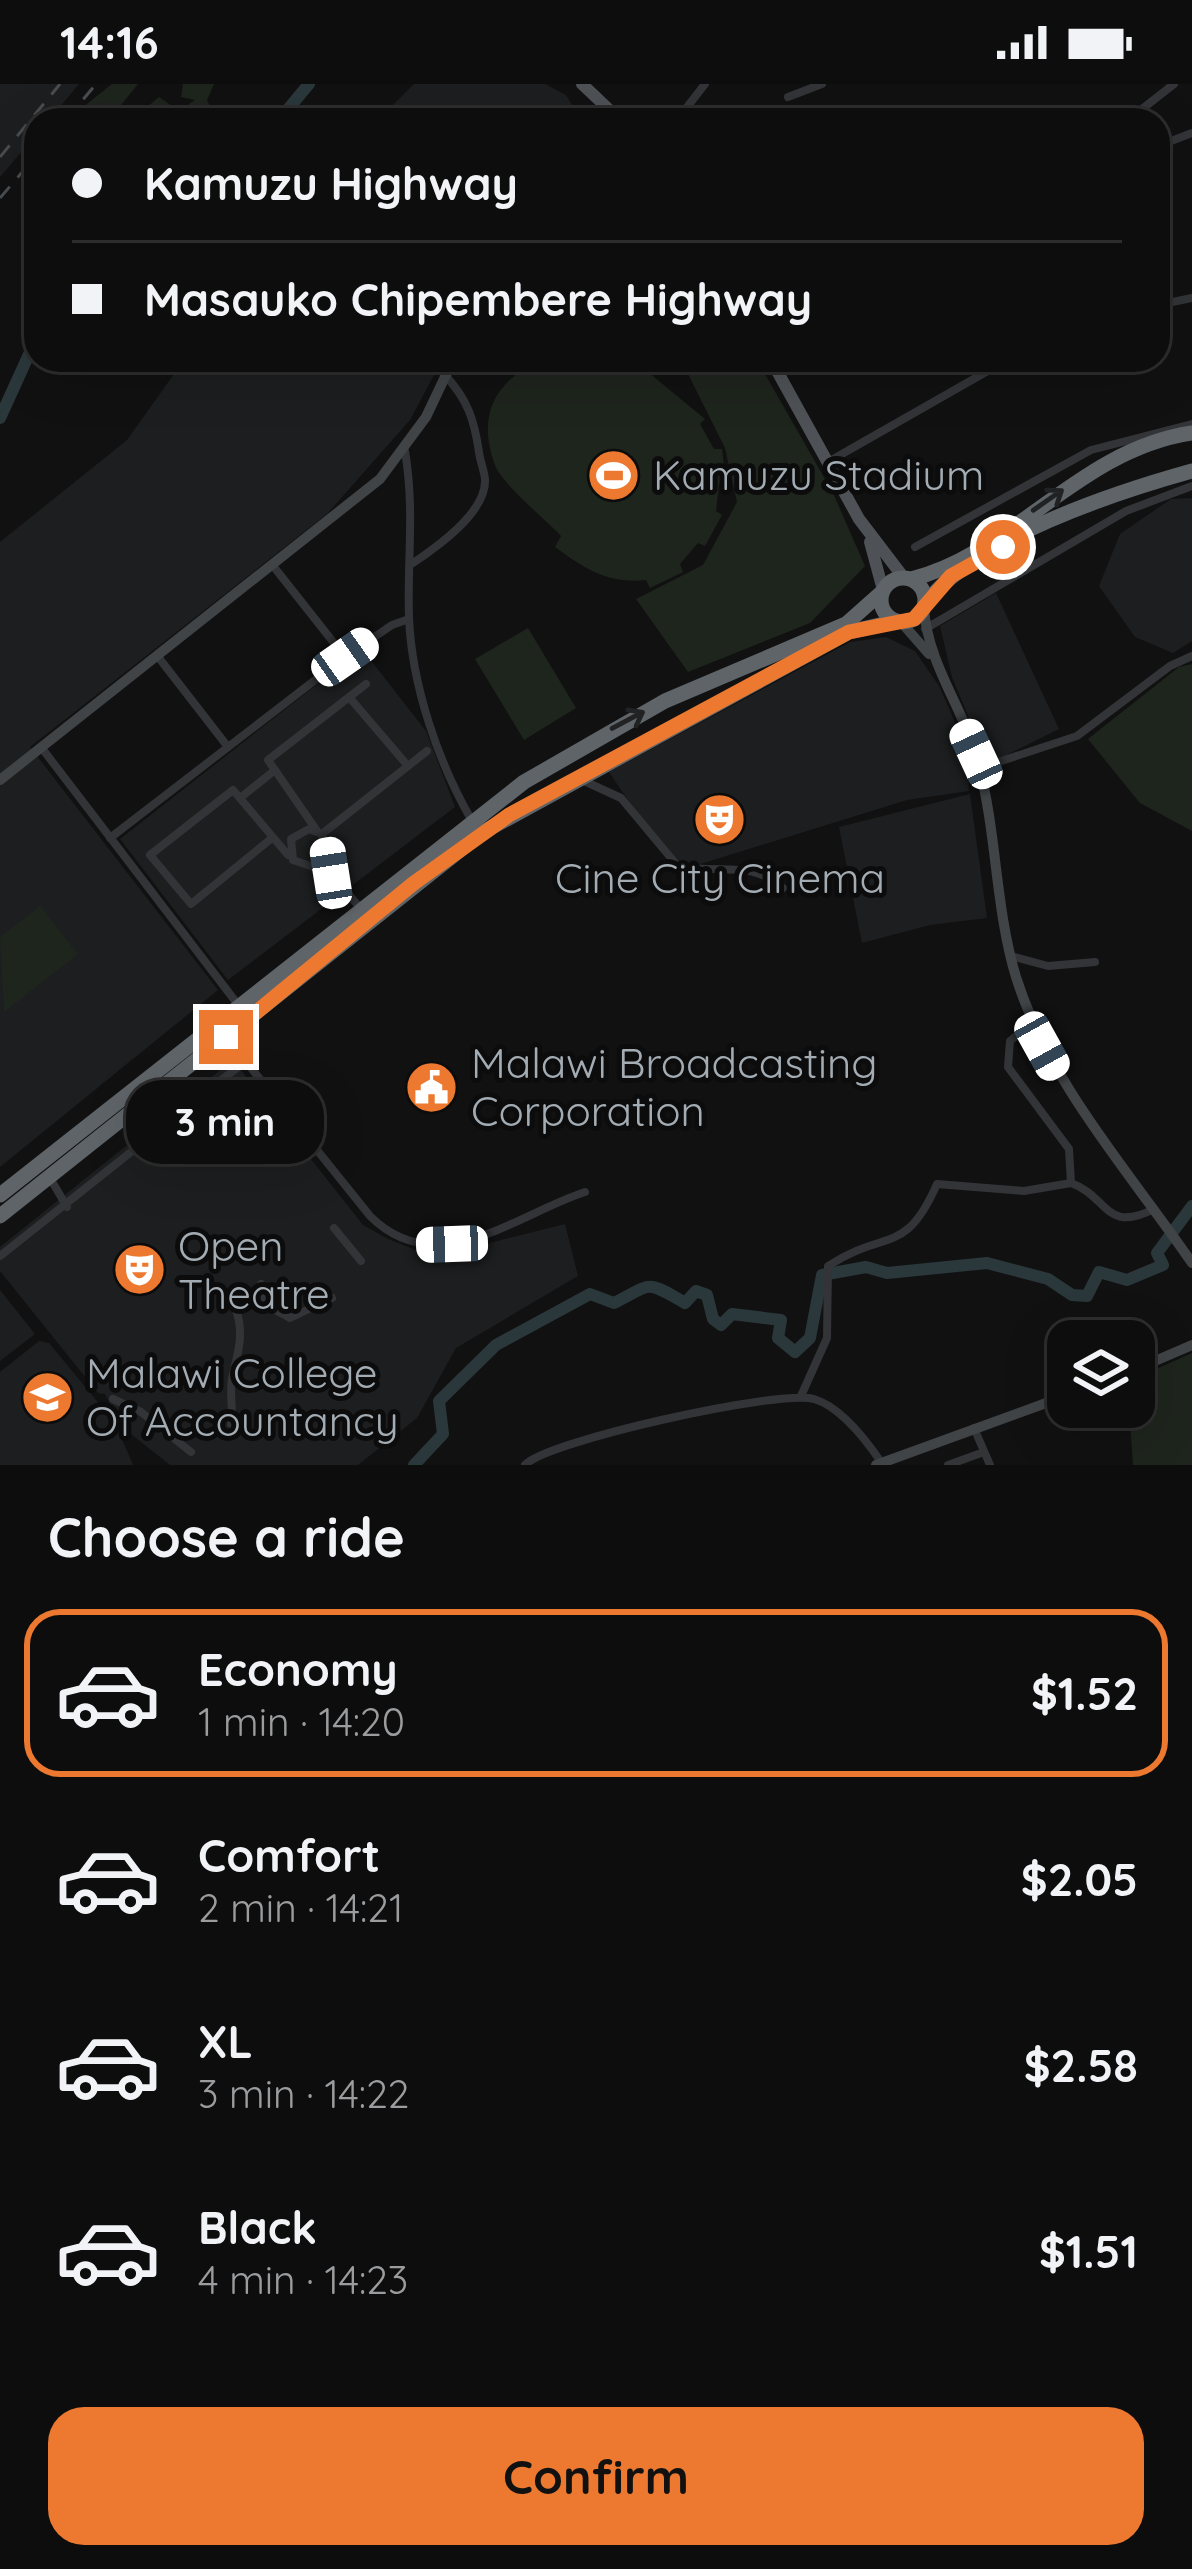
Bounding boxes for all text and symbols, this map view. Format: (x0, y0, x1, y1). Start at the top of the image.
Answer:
text: 14:16 (60, 14, 159, 70)
text: Kamuzu Highway (144, 155, 518, 211)
text: Masauko Chipembere Highway (144, 271, 812, 327)
sports icon: Kamuzu Stadium (586, 447, 642, 503)
place label: Kamuzu Stadium (653, 448, 984, 501)
one-way arrow (1031, 488, 1064, 513)
route start (976, 520, 1030, 574)
car (305, 622, 385, 692)
one-way arrow (610, 708, 645, 731)
car (944, 714, 1008, 794)
theatre icon: Cine City Cinema (692, 791, 748, 847)
car (308, 835, 354, 911)
place label: Cine City Cinema (555, 851, 885, 904)
car (1009, 1006, 1075, 1086)
route end (199, 1010, 253, 1064)
place label: Malawi Broadcasting Corporation (471, 1036, 878, 1137)
public building icon: Malawi Broadcasting Corporation (404, 1059, 460, 1115)
callout: 3 min (127, 1079, 325, 1163)
text: 3 min (175, 1097, 275, 1146)
place label: Open Theatre (178, 1219, 330, 1320)
car (415, 1225, 489, 1263)
theatre icon: Open Theatre (111, 1242, 167, 1298)
map controls (1047, 1320, 1155, 1428)
button: layers (1047, 1320, 1155, 1428)
place label: Malawi College Of Accountancy (86, 1346, 399, 1447)
school or university icon: Malawi College Of Accountancy (19, 1369, 75, 1425)
text: Choose a ride (48, 1503, 405, 1571)
icon: car (54, 1639, 162, 1747)
text: Economy (198, 1641, 398, 1697)
text: $1.52 (1031, 1665, 1138, 1721)
text: 1 min · 14:20 (198, 1697, 405, 1746)
icon: car (54, 1825, 162, 1933)
text: Comfort (198, 1827, 380, 1883)
text: $2.05 (1021, 1851, 1138, 1907)
text: 2 min · 14:21 (198, 1883, 403, 1932)
icon: car (54, 2011, 162, 2119)
text: XL (198, 2013, 253, 2069)
text: $2.58 (1024, 2037, 1138, 2093)
text: 3 min · 14:22 (198, 2069, 409, 2118)
icon: car (54, 2197, 162, 2305)
text: Black (198, 2199, 317, 2255)
text: $1.51 (1039, 2223, 1138, 2279)
text: 4 min · 14:23 (198, 2255, 408, 2304)
button: Confirm (48, 2407, 1144, 2545)

